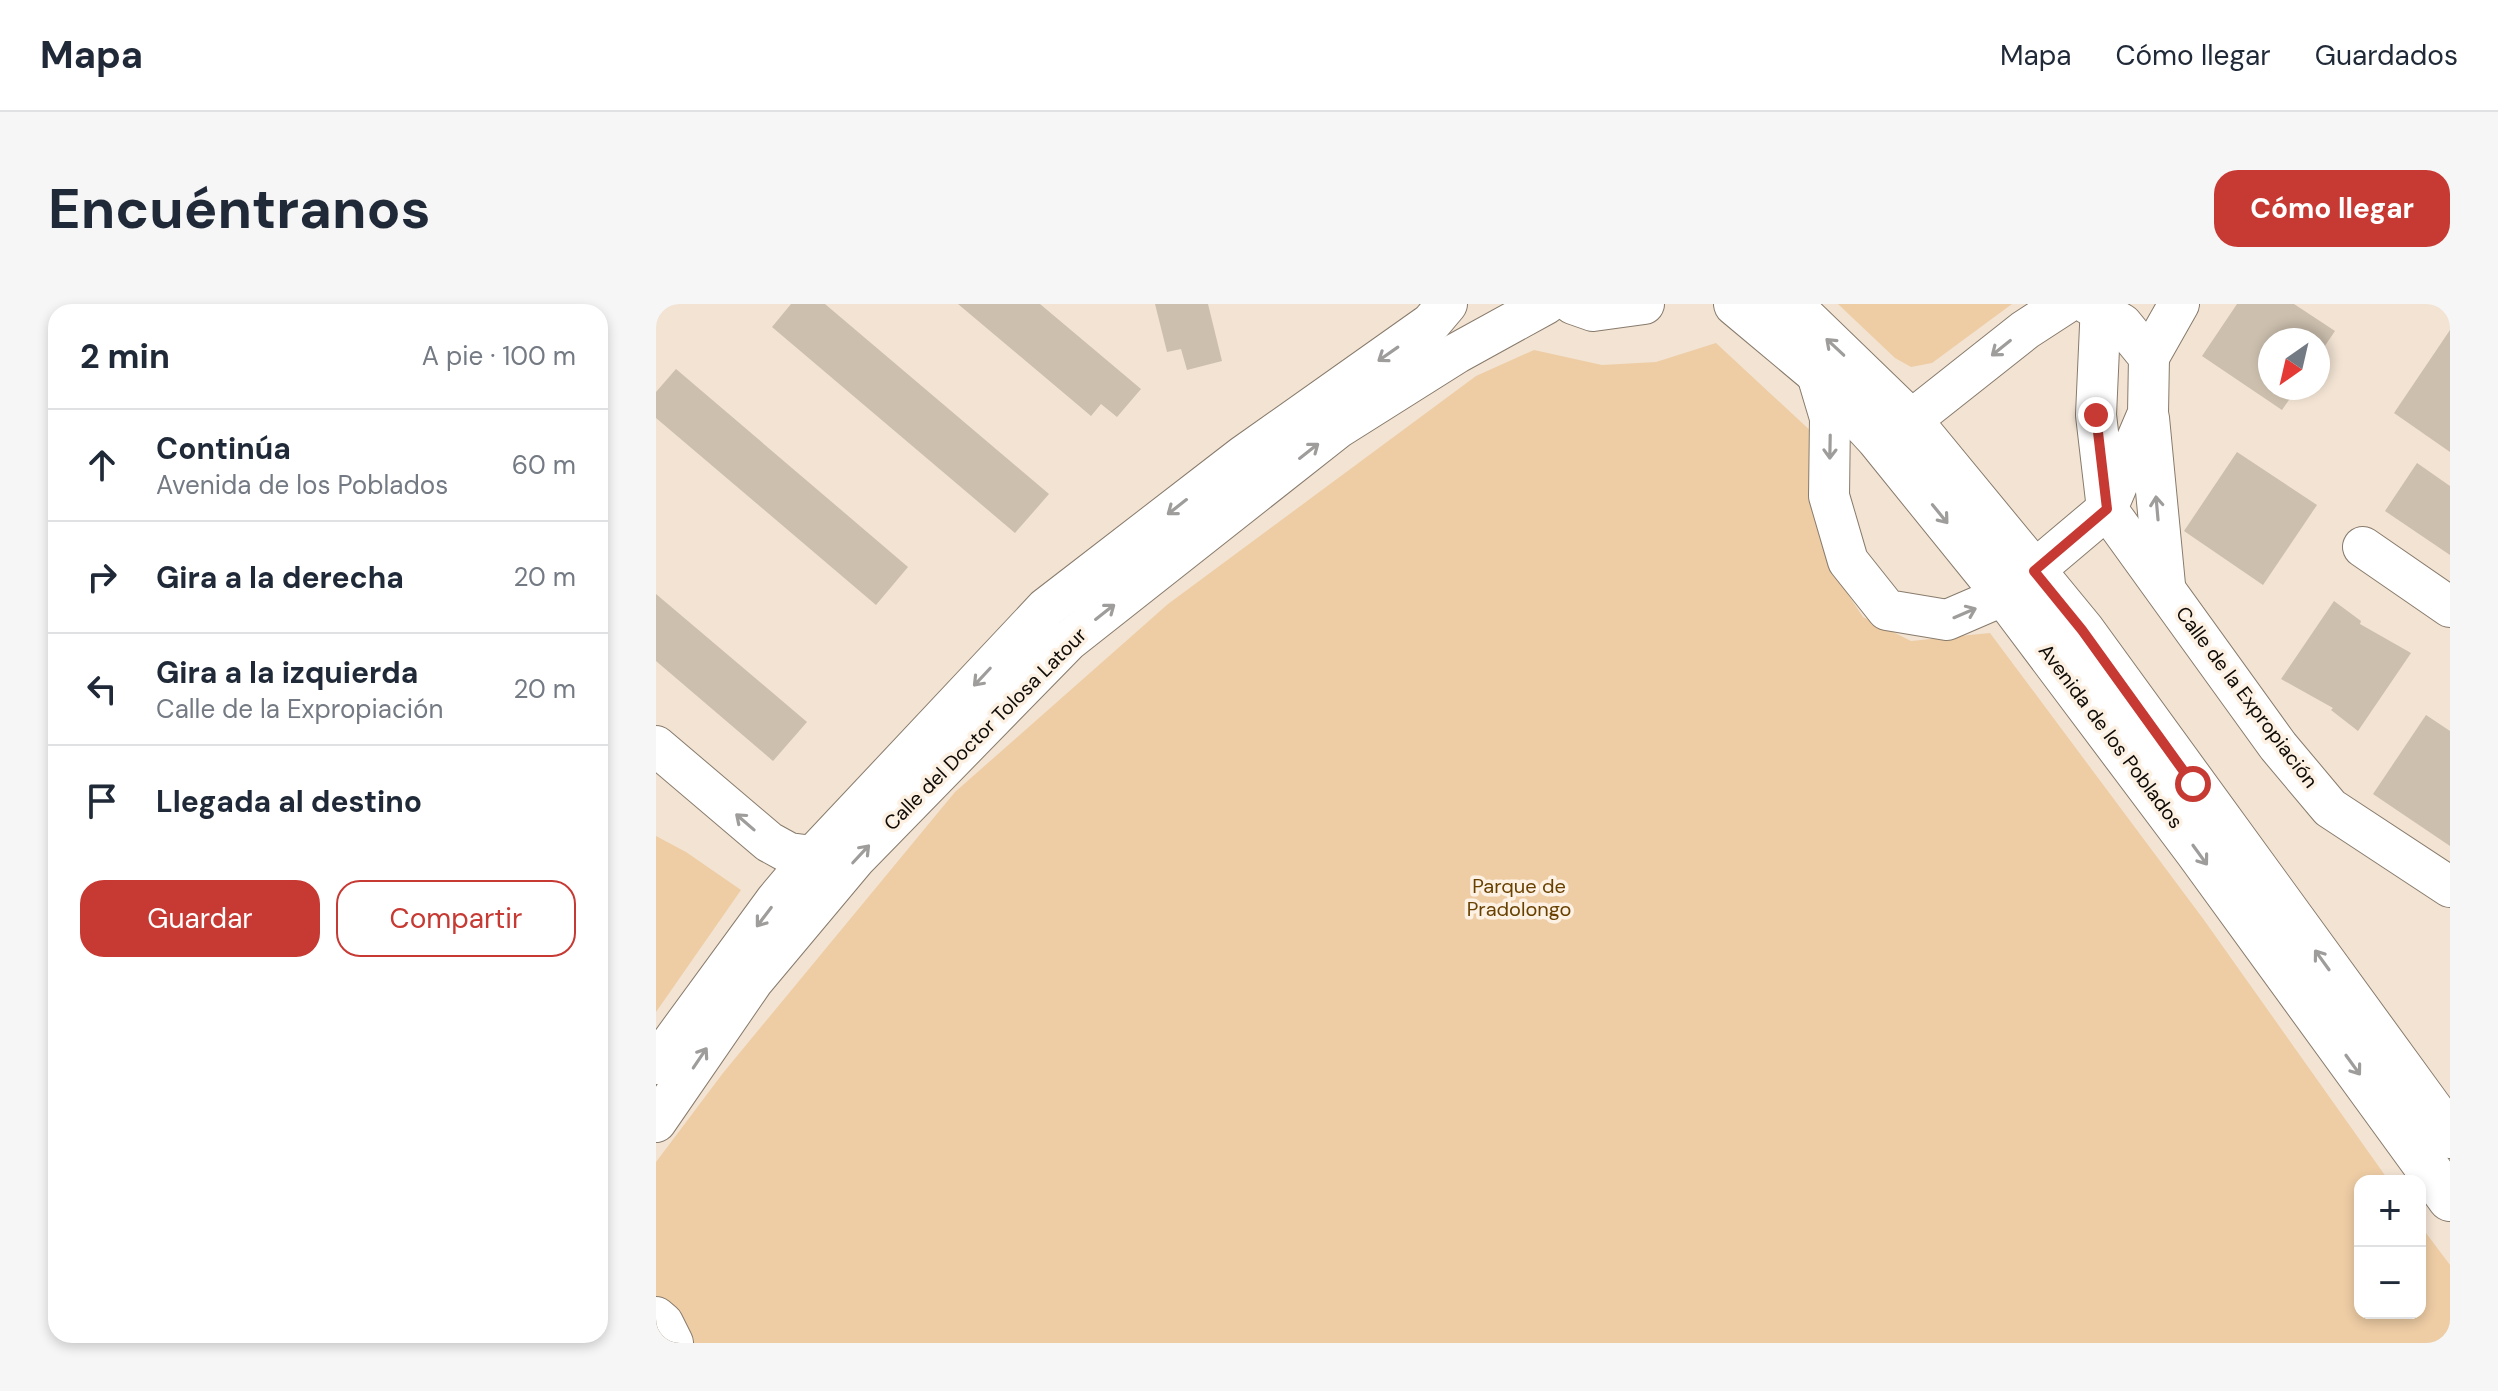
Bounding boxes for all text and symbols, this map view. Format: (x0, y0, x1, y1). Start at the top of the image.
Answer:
text: Mapa (40, 30, 143, 80)
text: Mapa (2000, 37, 2071, 74)
text: Cómo llegar (2115, 37, 2271, 74)
text: Guardados (2315, 37, 2458, 74)
button: Cómo llegar (2214, 170, 2450, 247)
text: Encuéntranos (48, 172, 430, 245)
north arrow (2258, 328, 2330, 400)
text: 2 min (80, 334, 170, 379)
one-way arrow (1825, 337, 1845, 356)
text: A pie · 100 m (422, 339, 576, 373)
one-way arrow (1991, 340, 2012, 357)
one-way arrow (1377, 346, 1399, 362)
route end (2078, 397, 2114, 433)
text: Continúa (156, 429, 291, 468)
one-way arrow (1822, 433, 1838, 460)
one-way arrow (1298, 442, 1319, 460)
icon: ahead (80, 443, 124, 487)
text: 60 m (512, 448, 576, 482)
text: Avenida de los Poblados (156, 468, 448, 502)
one-way arrow (2150, 495, 2165, 522)
one-way arrow (1167, 498, 1188, 515)
one-way arrow (1931, 503, 1949, 524)
icon: right (80, 555, 124, 599)
text: Gira a la derecha (156, 558, 404, 597)
text: 20 m (513, 560, 576, 594)
street label: Calle de la Expropiación (2170, 601, 2324, 793)
one-way arrow (1094, 604, 1115, 621)
one-way arrow (1952, 604, 1977, 619)
street label: Calle del Doctor Tolosa Latour (878, 622, 1092, 836)
street label: Avenida de los Poblados (2033, 638, 2189, 834)
text: Gira a la izquierda (156, 653, 418, 692)
icon: left (80, 667, 124, 711)
one-way arrow (972, 667, 991, 687)
text: 20 m (513, 672, 576, 706)
text: Calle de la Expropiación (156, 692, 443, 726)
route start (2175, 766, 2211, 802)
icon: arrive (80, 779, 124, 823)
text: Llegada al destino (156, 782, 422, 821)
one-way arrow (736, 813, 756, 831)
one-way arrow (2191, 843, 2208, 865)
one-way arrow (851, 844, 870, 864)
park label: Parque de Pradolongo (1467, 873, 1571, 922)
button: Guardar (80, 880, 320, 957)
button: Compartir (336, 880, 576, 957)
one-way arrow (755, 905, 772, 927)
one-way arrow (2313, 950, 2330, 971)
one-way arrow (692, 1047, 708, 1070)
one-way arrow (2344, 1054, 2361, 1075)
map controls (2354, 1175, 2426, 1319)
button: + (2354, 1175, 2426, 1247)
button: − (2354, 1247, 2426, 1319)

